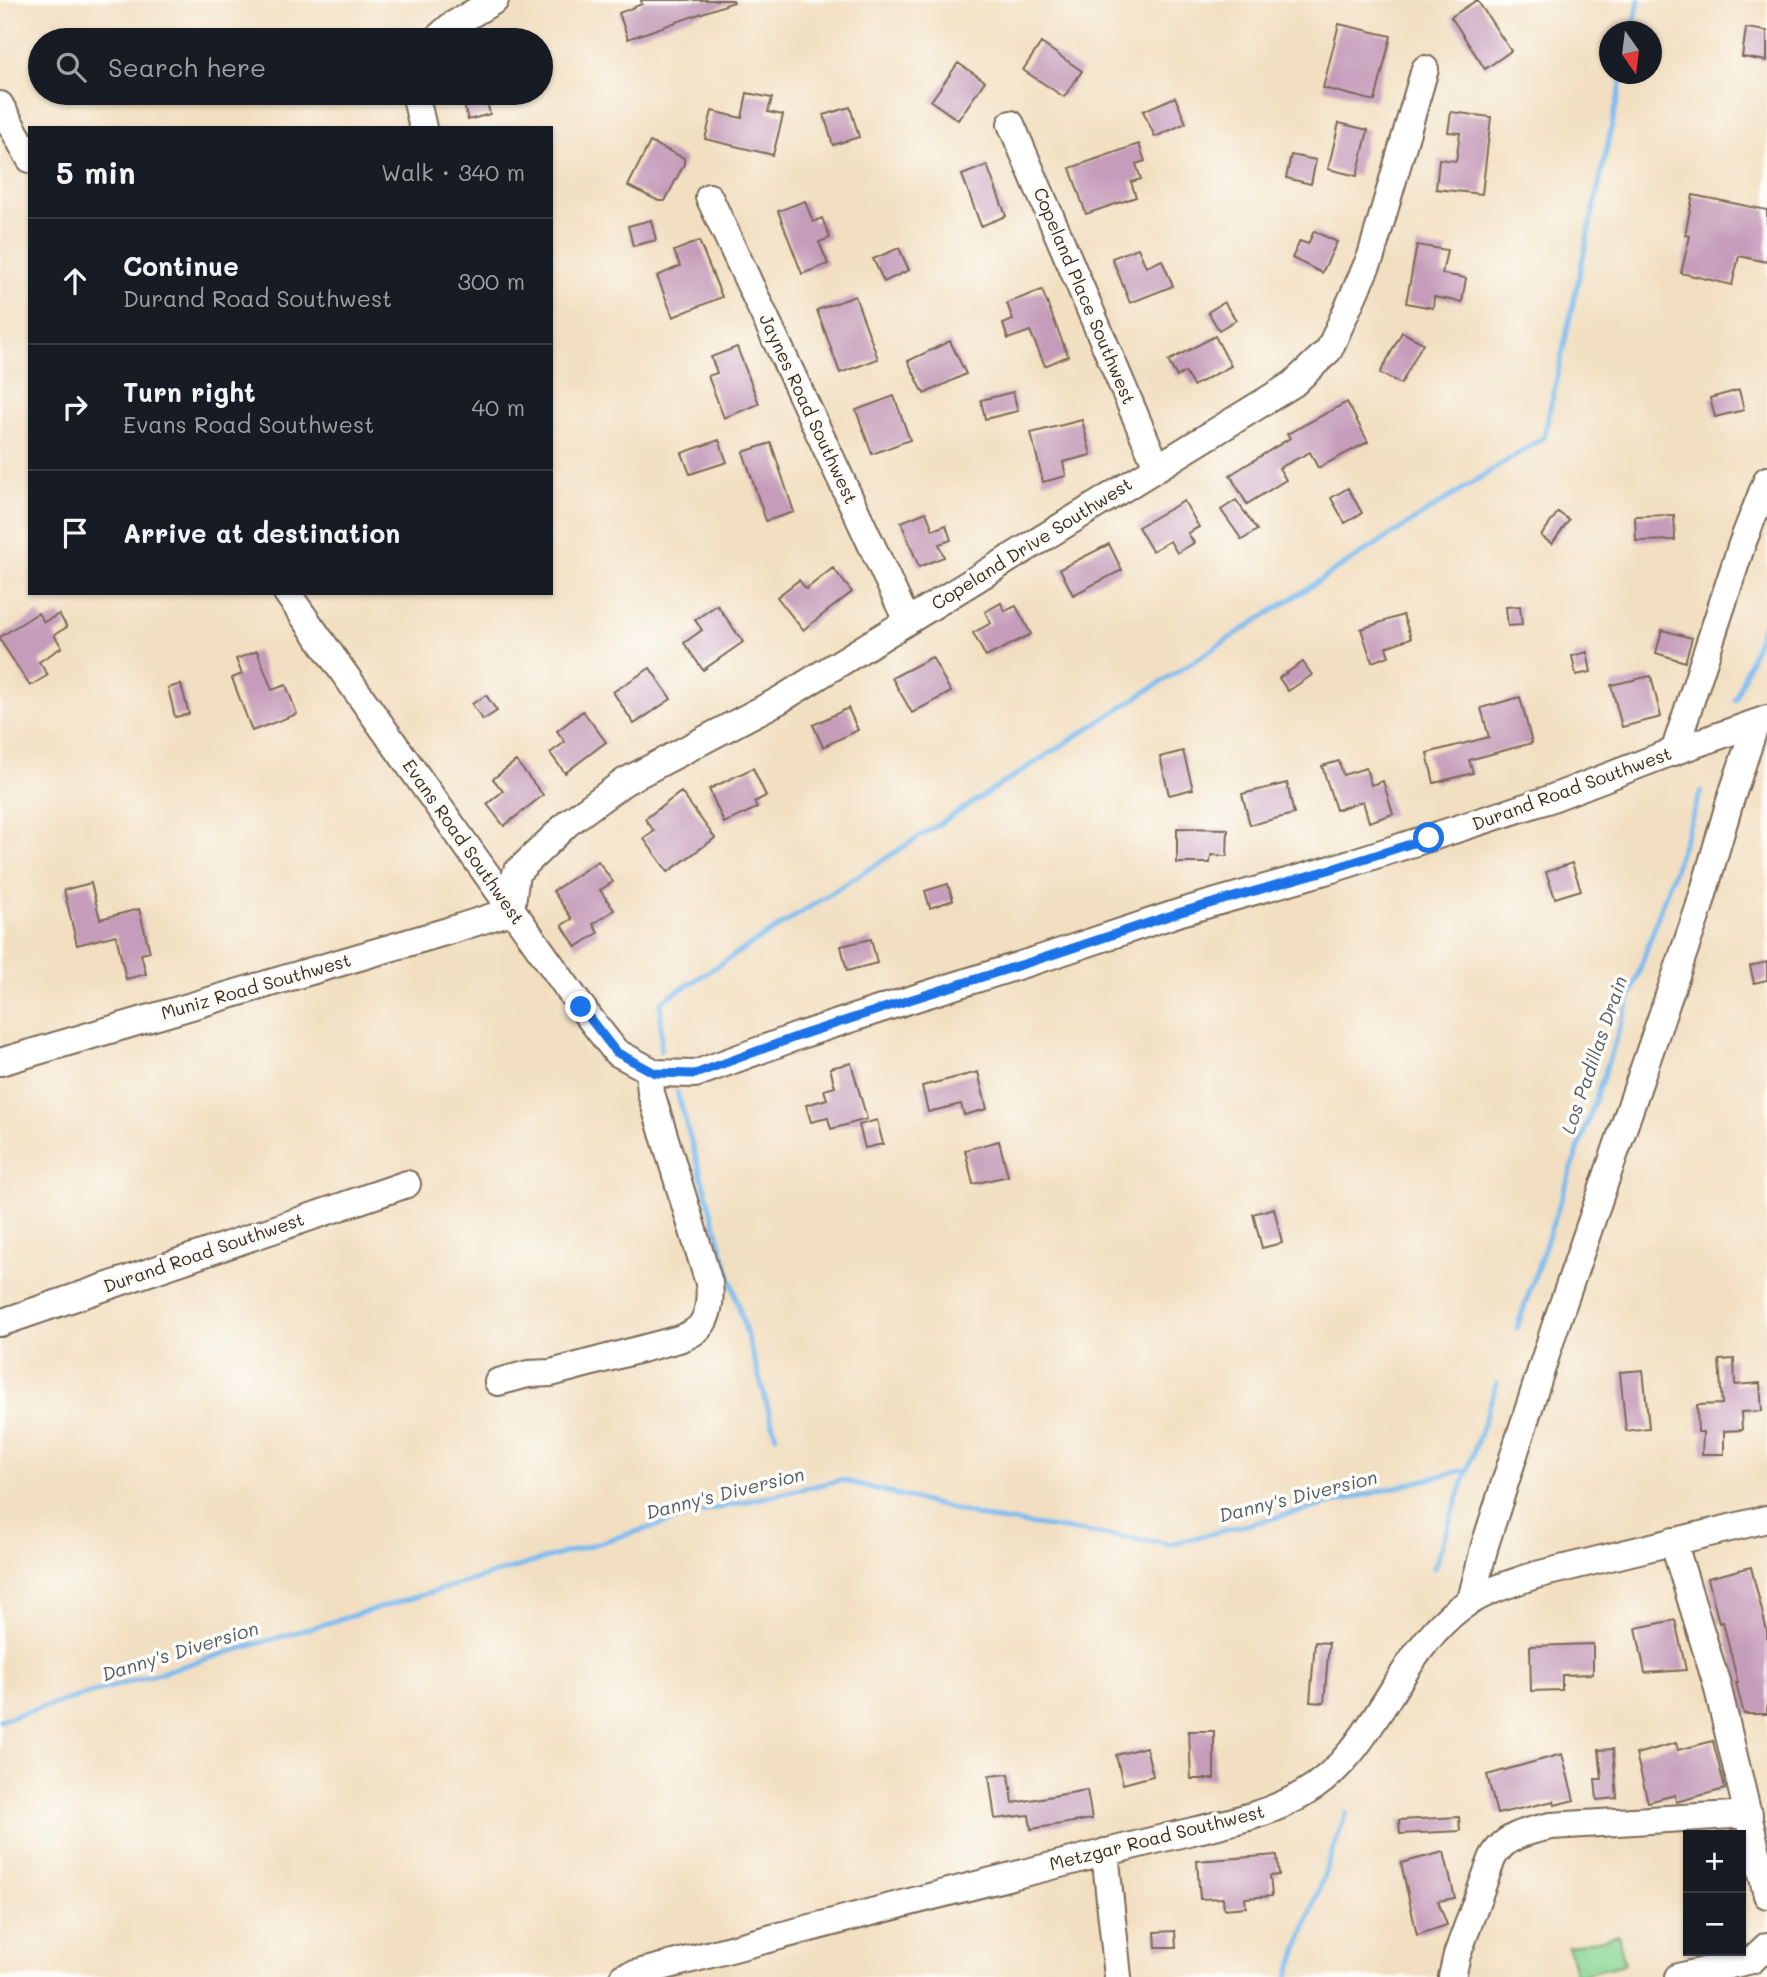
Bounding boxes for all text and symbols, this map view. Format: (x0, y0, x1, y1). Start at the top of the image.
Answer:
north arrow (1599, 21, 1662, 84)
search box (28, 28, 553, 105)
icon: search (52, 48, 90, 86)
text: Search here (108, 50, 266, 84)
text: 5 min (56, 152, 136, 192)
text: Walk · 340 m (381, 157, 525, 187)
street label: Copeland Place Southwest (1028, 184, 1142, 408)
text: Continue (123, 249, 239, 283)
icon: ahead (56, 262, 94, 300)
text: 300 m (457, 266, 525, 296)
text: Durand Road Southwest (123, 283, 392, 313)
street label: Jaynes Road Southwest (754, 310, 864, 508)
text: Turn right (123, 375, 256, 409)
icon: right (56, 388, 94, 426)
text: 40 m (472, 392, 525, 422)
text: Evans Road Southwest (123, 409, 374, 439)
street label: Copeland Drive Southwest (927, 471, 1136, 615)
icon: arrive (56, 514, 94, 552)
text: Arrive at destination (123, 516, 400, 550)
street label: Durand Road Southwest (1469, 741, 1675, 835)
street label: Evans Road Southwest (398, 754, 530, 929)
route start (1413, 822, 1444, 853)
street label: Muniz Road Southwest (158, 947, 353, 1025)
water label: Los Padillas Drain (1555, 973, 1632, 1137)
route end (565, 991, 596, 1022)
street label: Durand Road Southwest (100, 1206, 307, 1298)
water label: Danny's Diversion (643, 1461, 807, 1524)
water label: Danny's Diversion (1216, 1464, 1380, 1527)
water label: Danny's Diversion (99, 1615, 261, 1686)
street label: Metzgar Road Southwest (1047, 1799, 1267, 1875)
map controls (1683, 1830, 1746, 1956)
button: + (1683, 1830, 1746, 1893)
button: − (1683, 1893, 1746, 1956)

